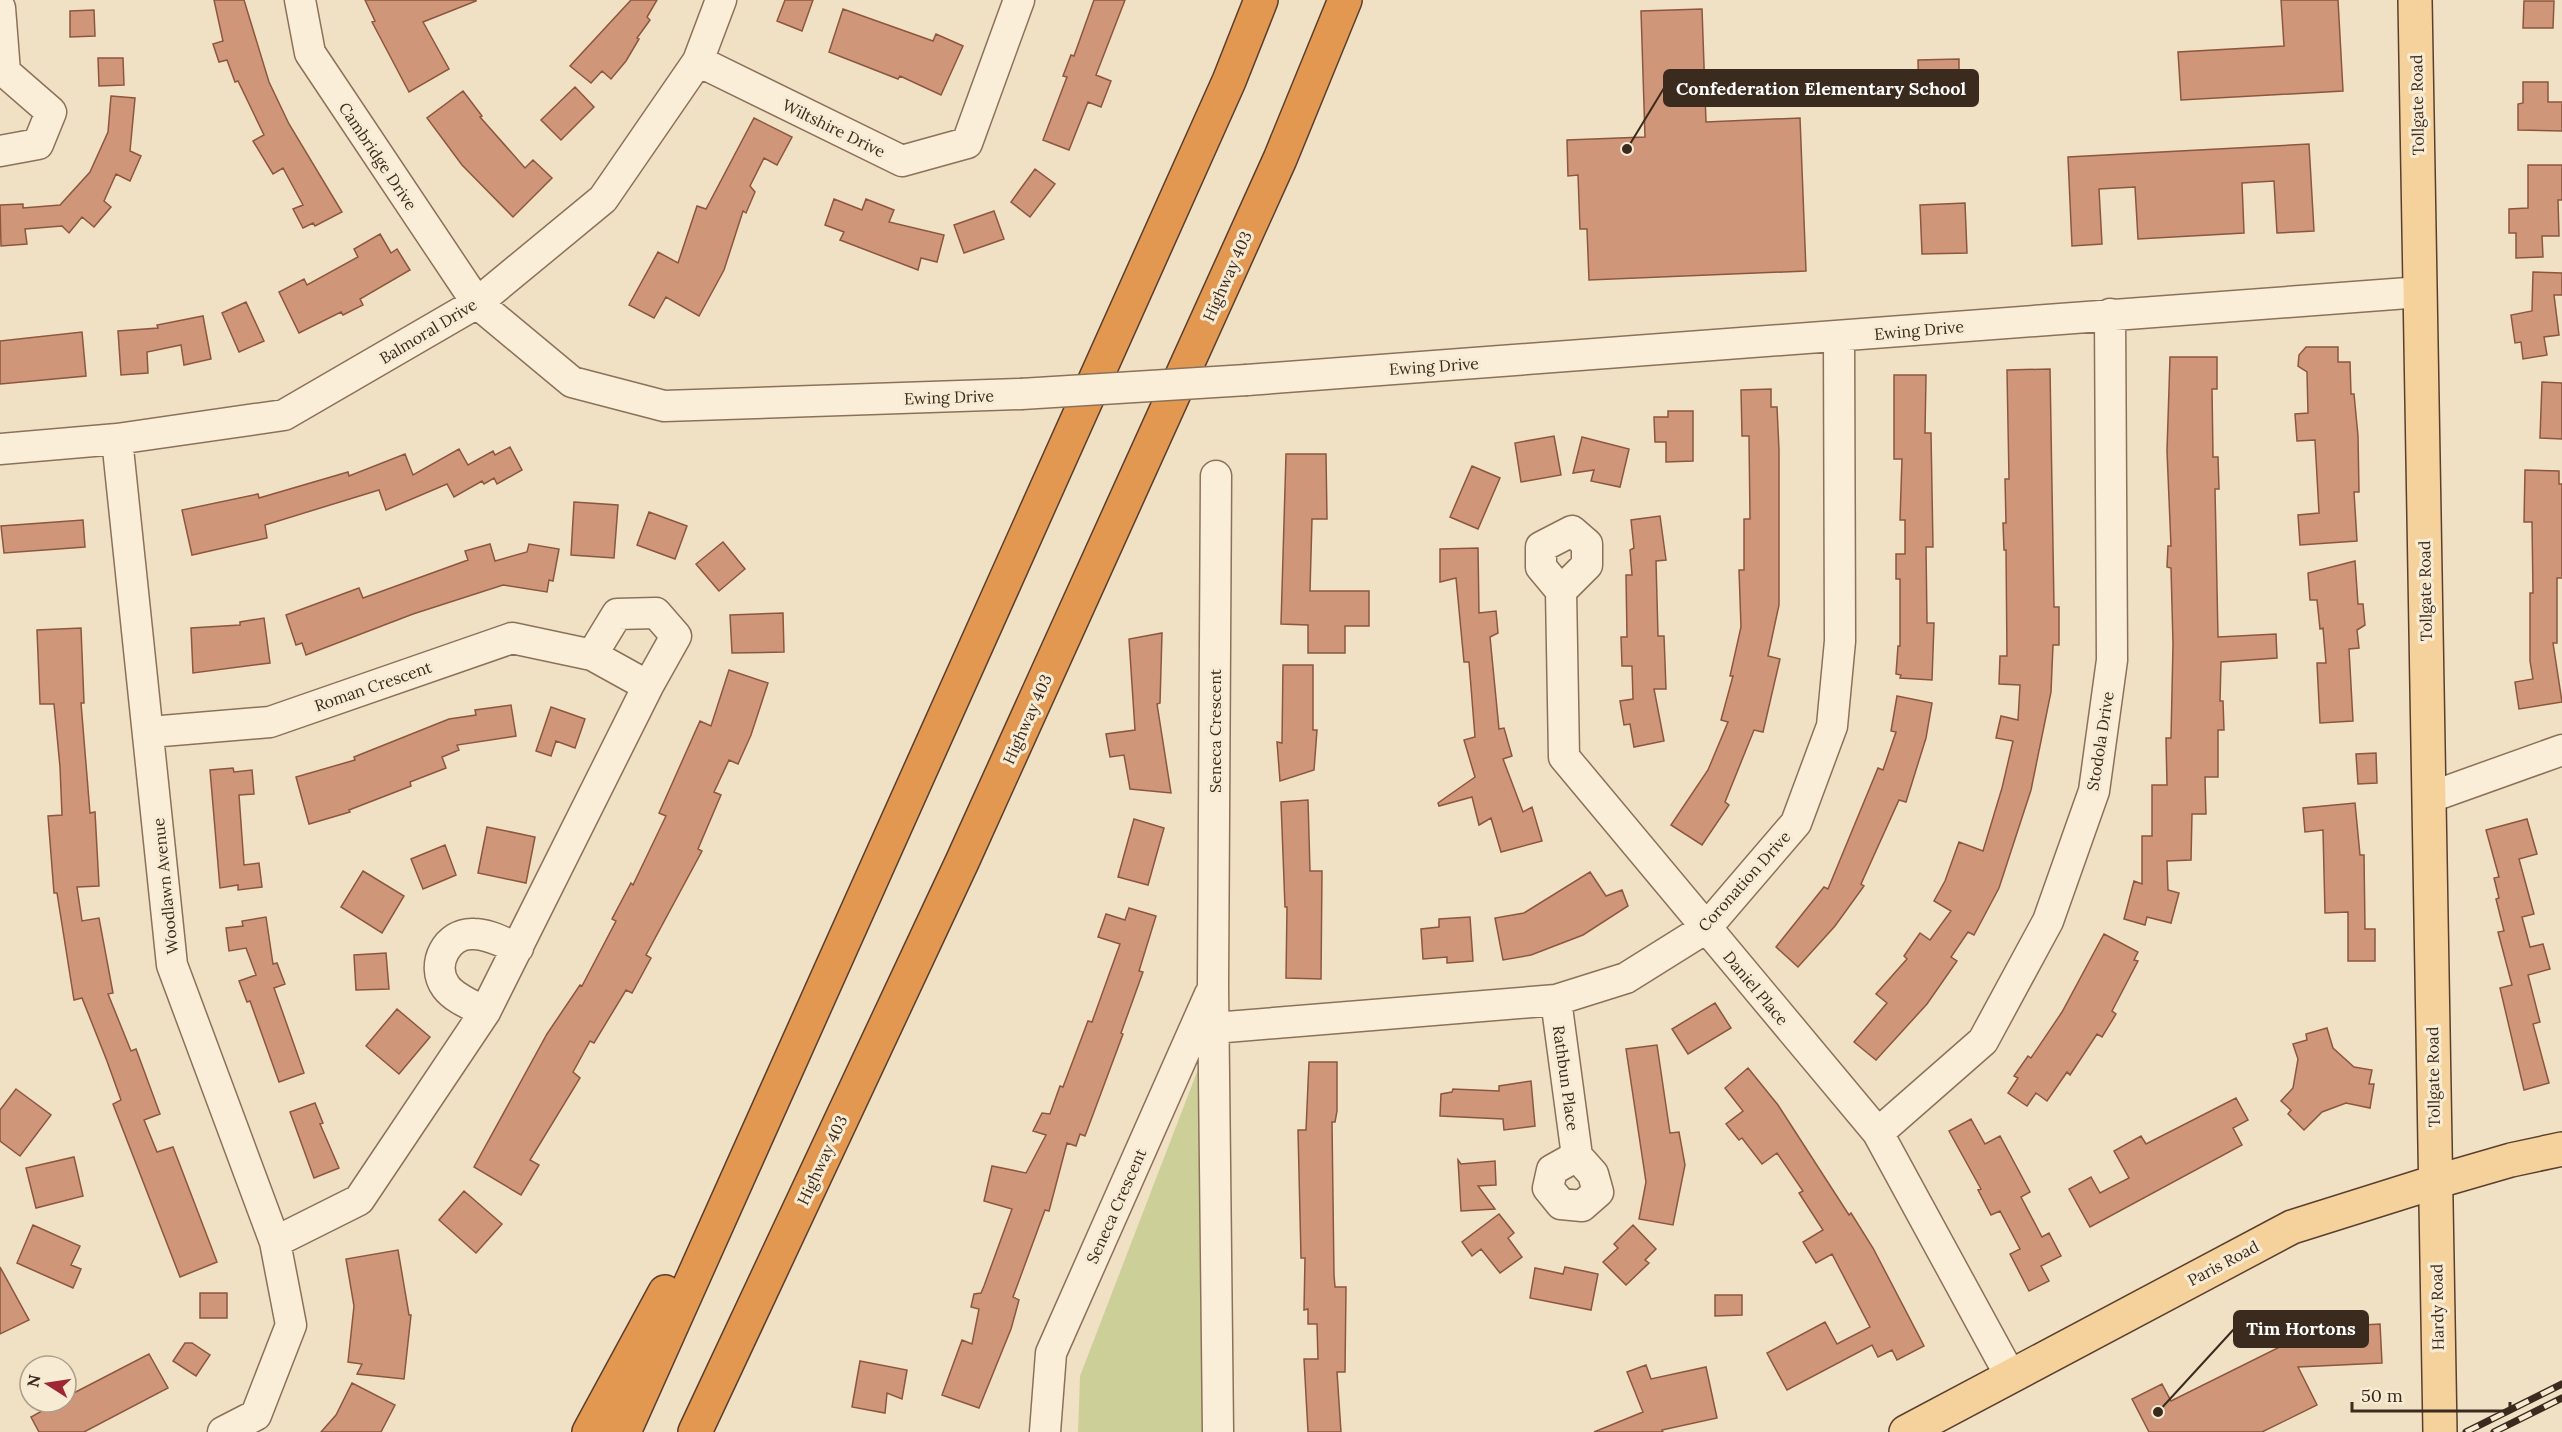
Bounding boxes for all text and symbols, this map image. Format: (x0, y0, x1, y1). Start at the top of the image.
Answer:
street label: Tollgate Road (2406, 54, 2428, 156)
callout: Confederation Elementary School (1664, 70, 1978, 106)
text: Confederation Elementary School (1676, 77, 1966, 100)
street label: Wiltshire Drive (779, 94, 889, 162)
street label: Cambridge Drive (335, 98, 422, 214)
street label: Highway 403 (1198, 228, 1256, 324)
street label: Balmoral Drive (376, 294, 481, 368)
street label: Ewing Drive (1873, 316, 1965, 344)
street label: Ewing Drive (1388, 353, 1480, 379)
street label: Ewing Drive (904, 385, 995, 409)
street label: Tollgate Road (2414, 540, 2436, 642)
street label: Roman Crescent (312, 656, 435, 715)
street label: Seneca Crescent (1205, 668, 1225, 793)
street label: Highway 403 (998, 671, 1056, 767)
street label: Stodola Drive (2082, 690, 2118, 792)
street label: Woodlawn Avenue (148, 817, 182, 955)
street label: Coronation Drive (1694, 826, 1795, 935)
street label: Daniel Place (1719, 947, 1793, 1029)
street label: Rathbun Place (1549, 1024, 1583, 1132)
street label: Tollgate Road (2422, 1026, 2444, 1128)
street label: Highway 403 (793, 1112, 851, 1208)
street label: Seneca Crescent (1082, 1145, 1151, 1267)
street label: Paris Road (2184, 1236, 2263, 1290)
street label: Hardy Road (2426, 1263, 2448, 1351)
callout: Tim Hortons (2234, 1311, 2368, 1347)
text: Tim Hortons (2246, 1317, 2356, 1340)
north arrow (18, 1354, 78, 1414)
text: N (22, 1373, 44, 1389)
scale bar (2352, 1375, 2510, 1413)
text: 50 m (2361, 1384, 2403, 1407)

